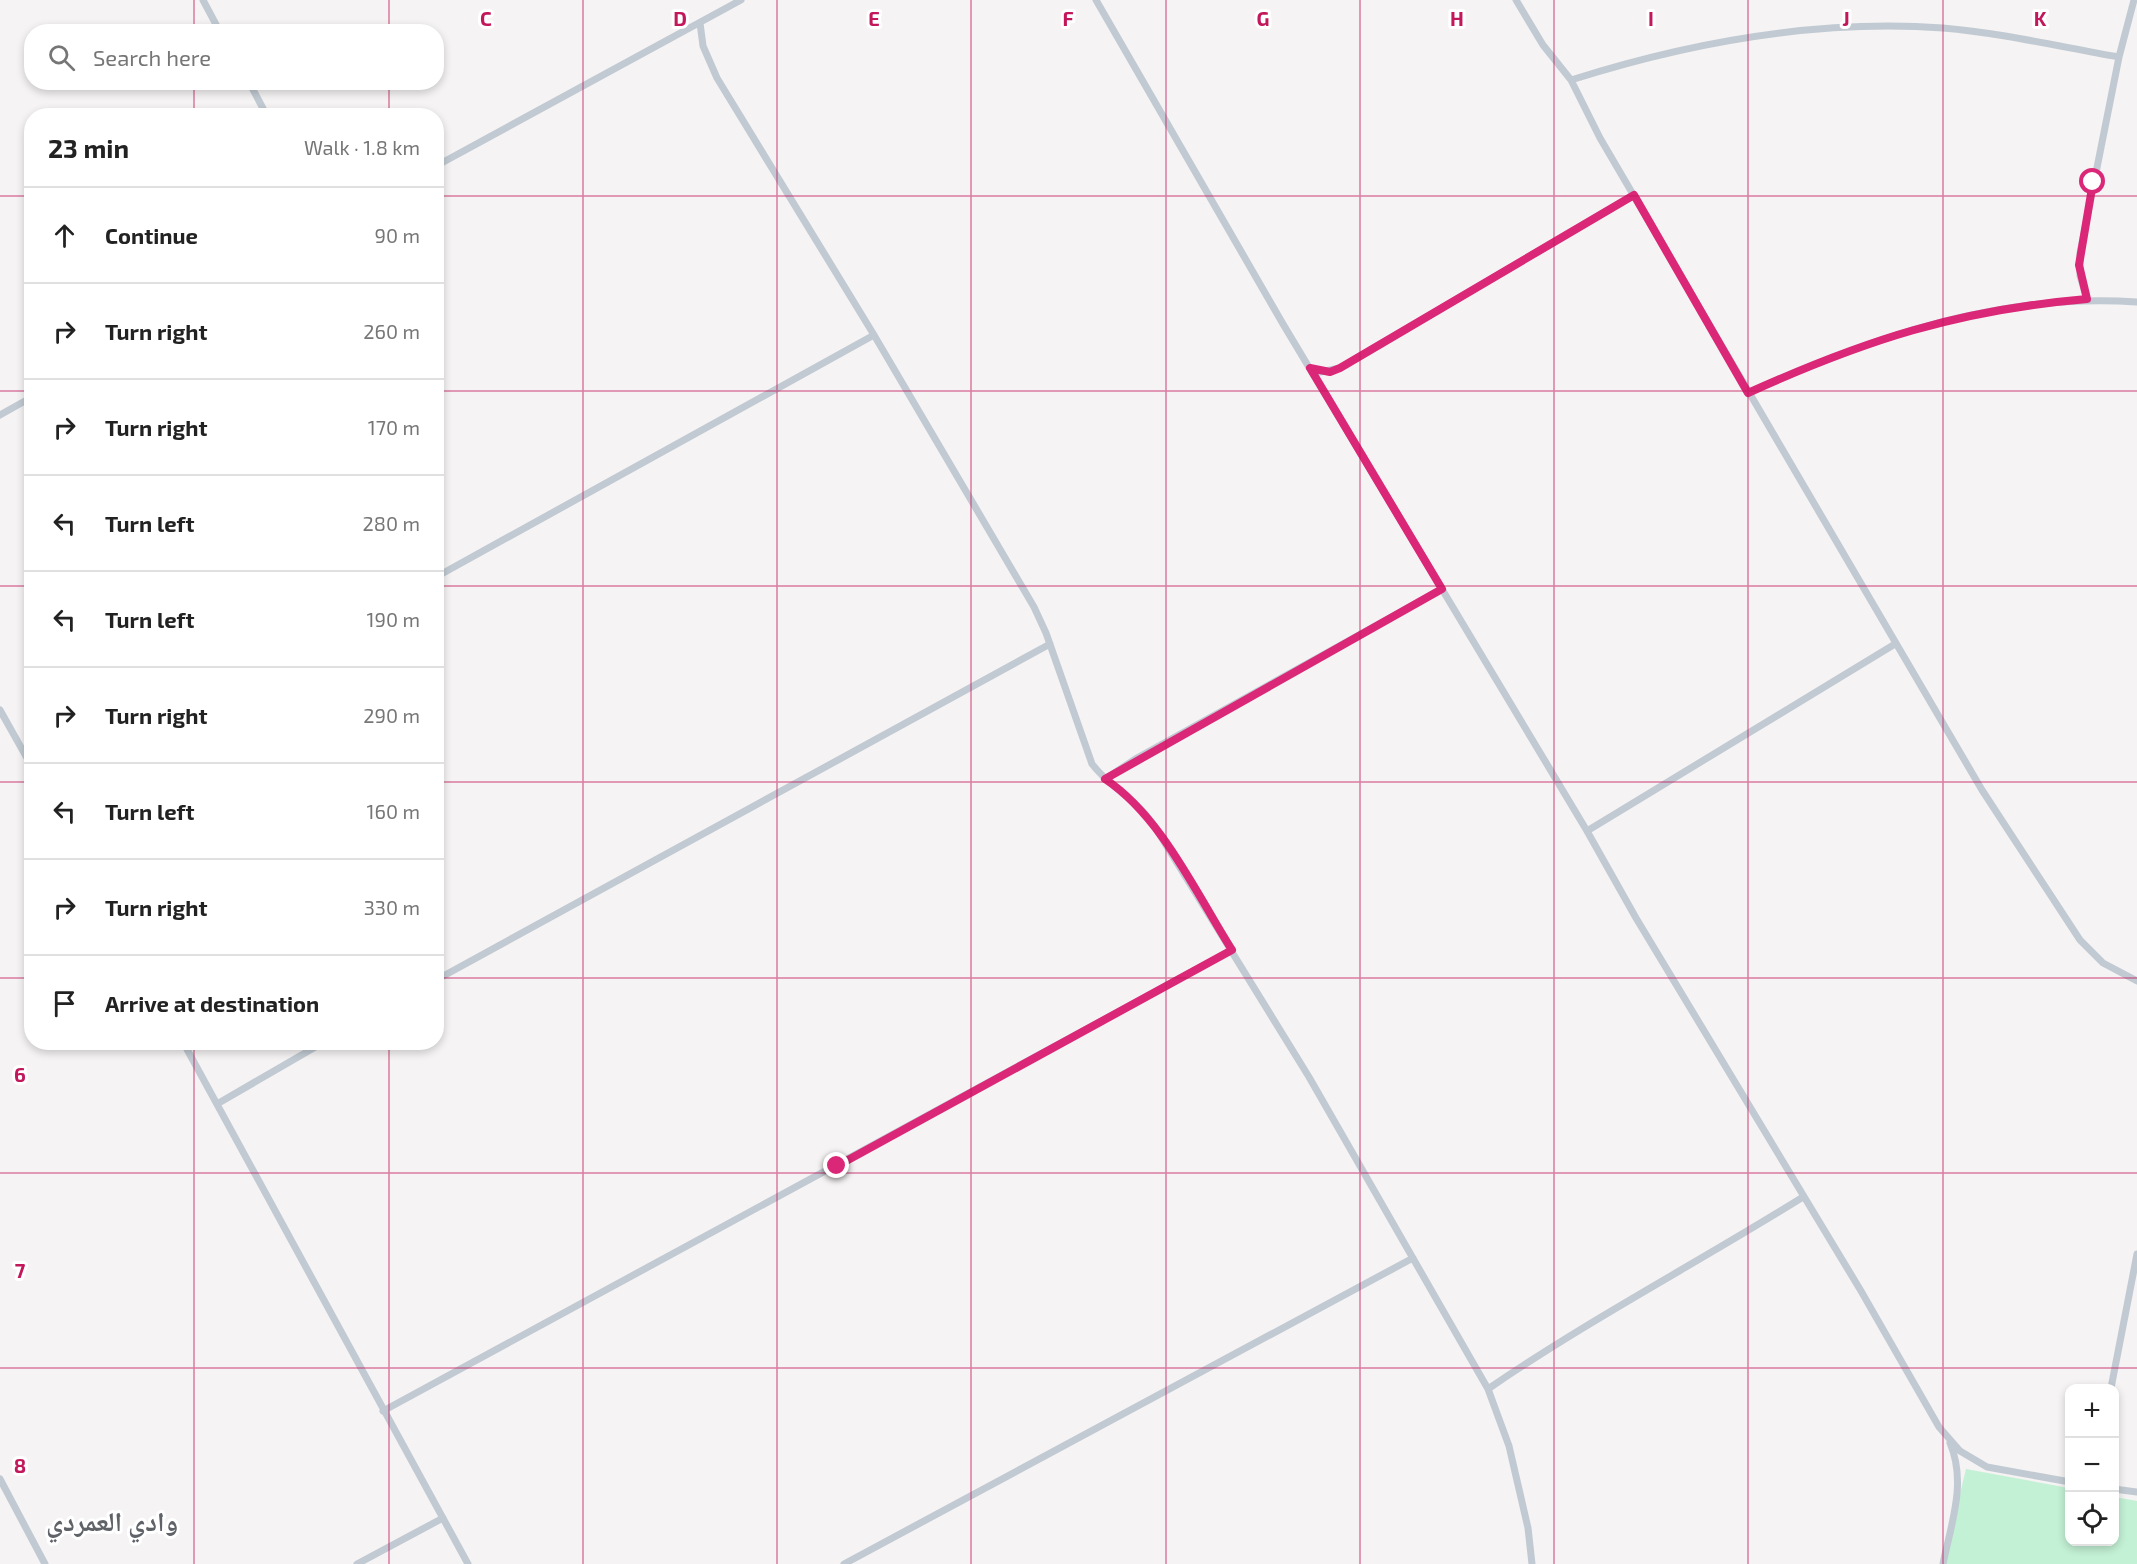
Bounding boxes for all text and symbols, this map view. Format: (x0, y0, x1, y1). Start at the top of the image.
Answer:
text: C (480, 6, 492, 30)
text: D (673, 6, 687, 30)
text: E (868, 6, 880, 30)
text: F (1062, 6, 1074, 30)
text: G (1257, 6, 1269, 30)
text: H (1450, 6, 1464, 30)
text: I (1648, 6, 1654, 30)
text: J (1842, 6, 1850, 30)
text: K (2034, 6, 2047, 30)
search box (24, 24, 444, 90)
icon: search (45, 41, 78, 74)
text: Search here (93, 44, 211, 70)
text: 23 min (48, 132, 129, 163)
text: Walk · 1.8 km (304, 135, 420, 159)
route start (2079, 168, 2105, 194)
icon: ahead (48, 219, 81, 252)
text: Continue (105, 222, 198, 248)
text: 90 m (375, 223, 420, 247)
icon: right (48, 315, 81, 348)
text: Turn right (105, 318, 207, 344)
text: 260 m (363, 319, 420, 343)
icon: right (48, 411, 81, 444)
text: Turn right (105, 414, 207, 440)
text: 170 m (368, 415, 420, 439)
icon: left (48, 507, 81, 540)
text: Turn left (105, 510, 194, 536)
text: 280 m (363, 511, 420, 535)
icon: left (48, 603, 81, 636)
text: Turn left (105, 606, 194, 632)
text: 190 m (367, 607, 420, 631)
icon: right (48, 699, 81, 732)
text: Turn right (105, 702, 207, 728)
text: 290 m (363, 703, 420, 727)
icon: left (48, 795, 81, 828)
text: Turn left (105, 798, 194, 824)
text: 160 m (367, 799, 420, 823)
icon: right (48, 891, 81, 924)
text: Turn right (105, 894, 207, 920)
text: 330 m (364, 895, 420, 919)
icon: arrive (48, 987, 81, 1020)
text: Arrive at destination (105, 990, 319, 1016)
text: 6 (14, 1062, 26, 1086)
route end (823, 1152, 849, 1178)
text: 7 (15, 1258, 26, 1282)
map controls (2065, 1384, 2119, 1546)
button: + (2065, 1384, 2119, 1438)
button: − (2065, 1438, 2119, 1492)
text: 8 (14, 1453, 26, 1477)
button: locate (2065, 1492, 2119, 1546)
district label: وادي العمردي (46, 1504, 178, 1543)

